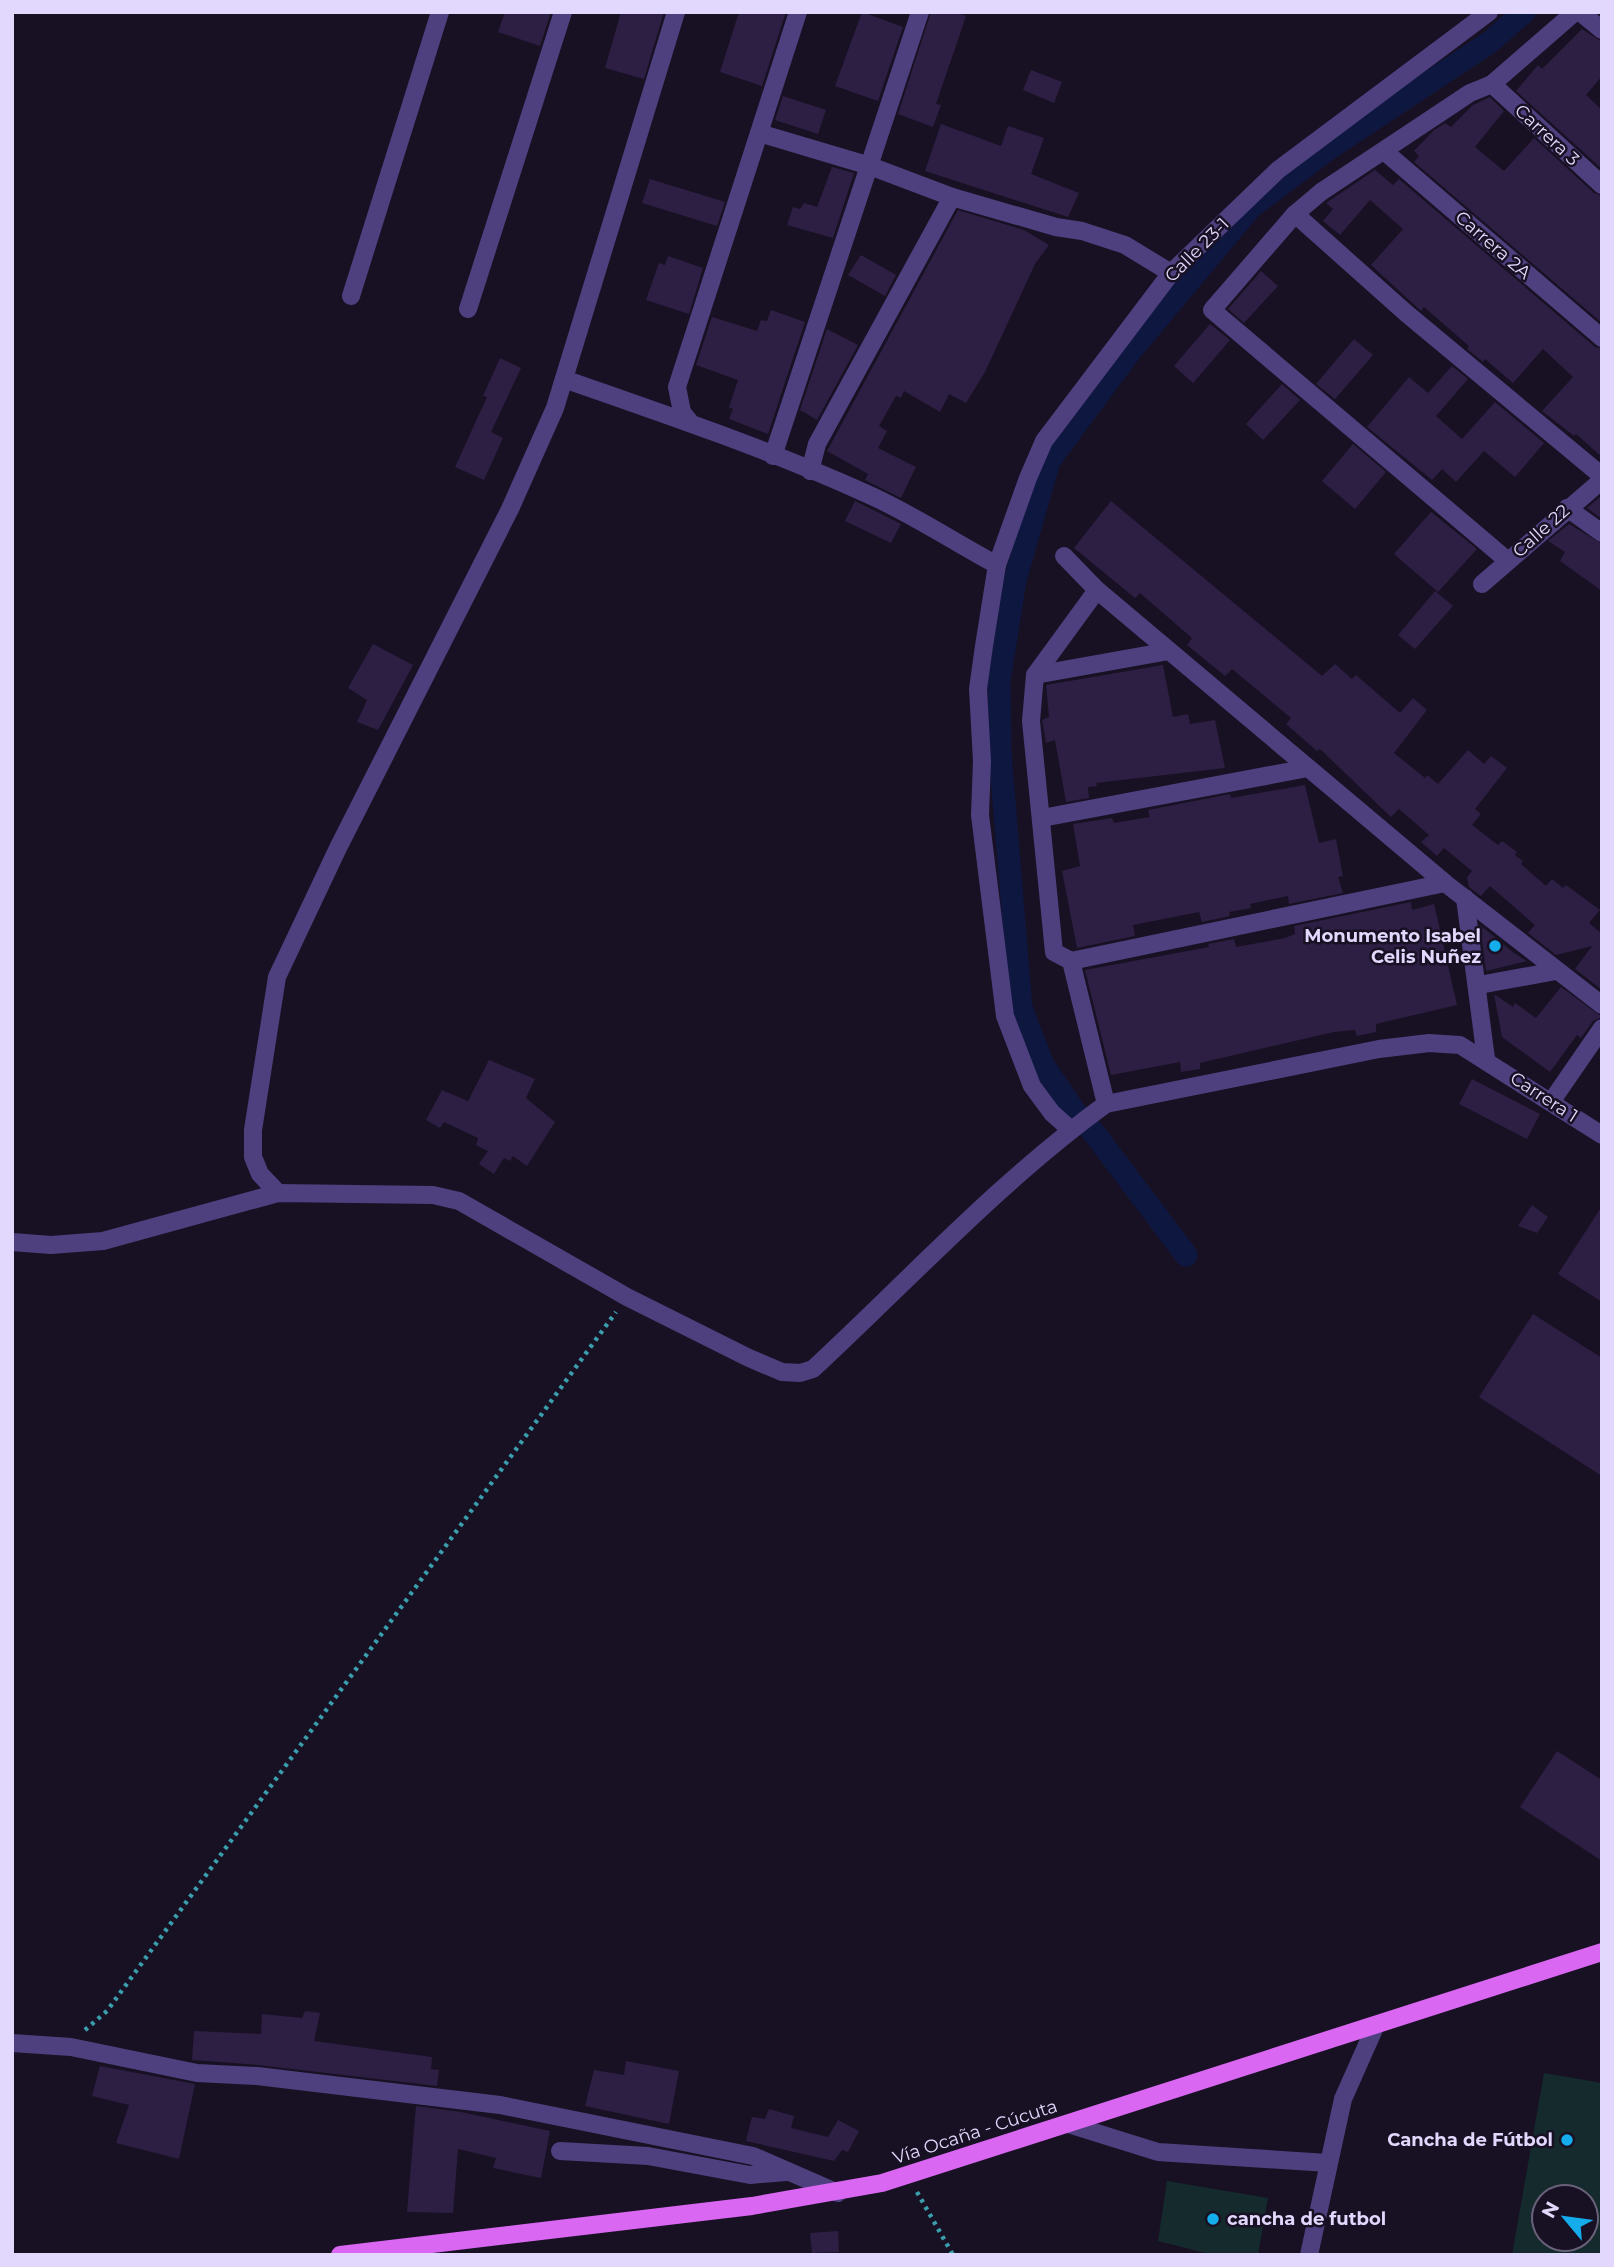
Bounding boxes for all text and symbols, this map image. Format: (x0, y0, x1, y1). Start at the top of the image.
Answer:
street label: Carrera 3 (1510, 100, 1584, 170)
street label: Carrera 2A (1451, 206, 1535, 284)
street label: Calle 23-1 (1160, 213, 1234, 287)
street label: Calle 22 (1508, 500, 1574, 562)
place label: Monumento Isabel Celis Nuñez (1304, 925, 1481, 968)
marker: Monumento Isabel Celis Nuñez (1487, 938, 1503, 954)
street label: Carrera 1 (1506, 1067, 1582, 1127)
street label: Vía Ocaña - Cúcuta (890, 2095, 1060, 2169)
place label: Cancha de Fútbol (1387, 2129, 1553, 2151)
marker: Cancha de Fútbol (1559, 2132, 1575, 2148)
north arrow (1530, 2183, 1600, 2253)
text: N (1537, 2198, 1564, 2222)
place label: cancha de futbol (1227, 2208, 1386, 2230)
marker: cancha de futbol (1205, 2211, 1221, 2227)

